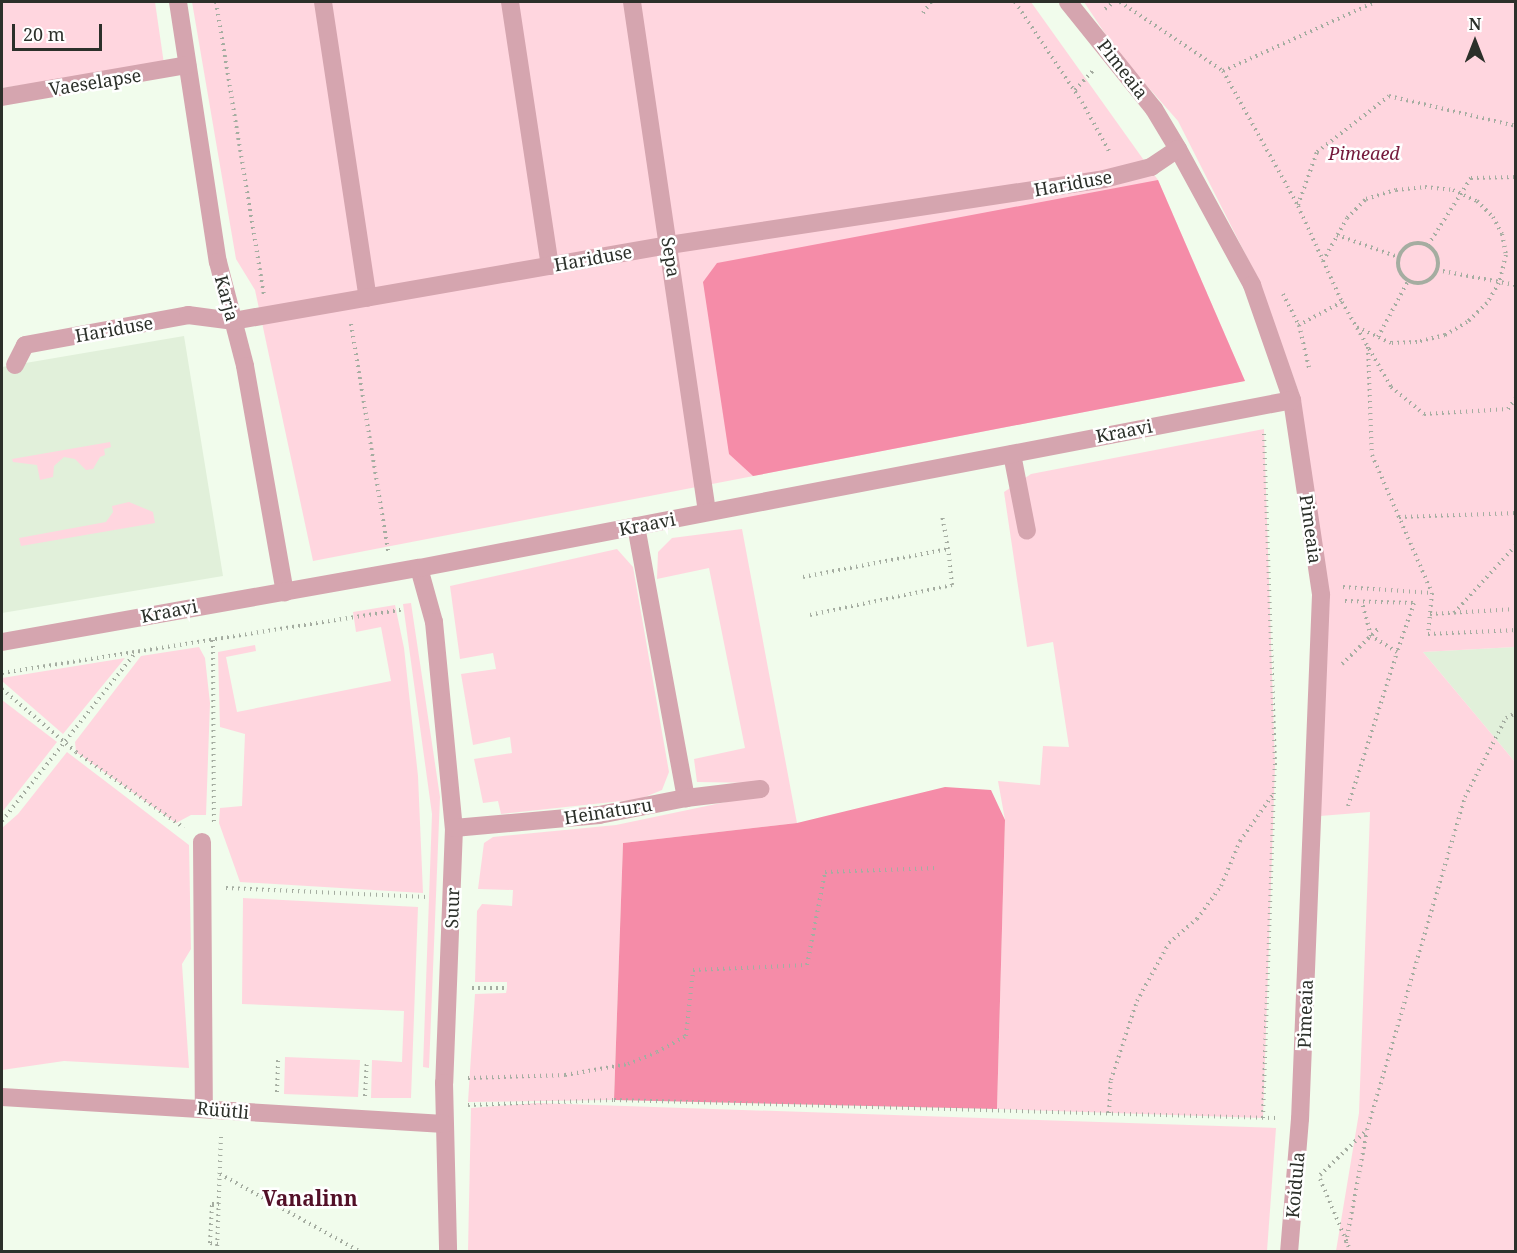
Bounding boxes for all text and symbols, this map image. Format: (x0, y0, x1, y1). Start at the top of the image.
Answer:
scale bar (15, 12, 105, 50)
north arrow (1445, 12, 1505, 72)
text: N (1469, 13, 1481, 35)
text: 20 m (23, 22, 65, 46)
street label: Pimeaia (1093, 35, 1153, 103)
street label: Vaeselapse (47, 64, 143, 100)
park label: Pimeaed (1328, 142, 1400, 164)
street label: Hariduse (1032, 166, 1114, 200)
street label: Sepa (657, 235, 685, 279)
street label: Hariduse (552, 241, 634, 275)
street label: Karja (211, 273, 243, 323)
street label: Hariduse (73, 312, 155, 346)
street label: Kraavi (1094, 415, 1154, 447)
street label: Pimeaia (1295, 493, 1327, 565)
street label: Kraavi (617, 508, 677, 540)
street label: Kraavi (139, 595, 199, 627)
street label: Heinaturu (562, 793, 654, 829)
street label: Suur (440, 887, 464, 929)
street label: Pimeaia (1293, 979, 1317, 1049)
street label: Rüütli (196, 1097, 250, 1123)
street label: Koidula (1281, 1151, 1309, 1219)
district label: Vanalinn (262, 1185, 358, 1211)

